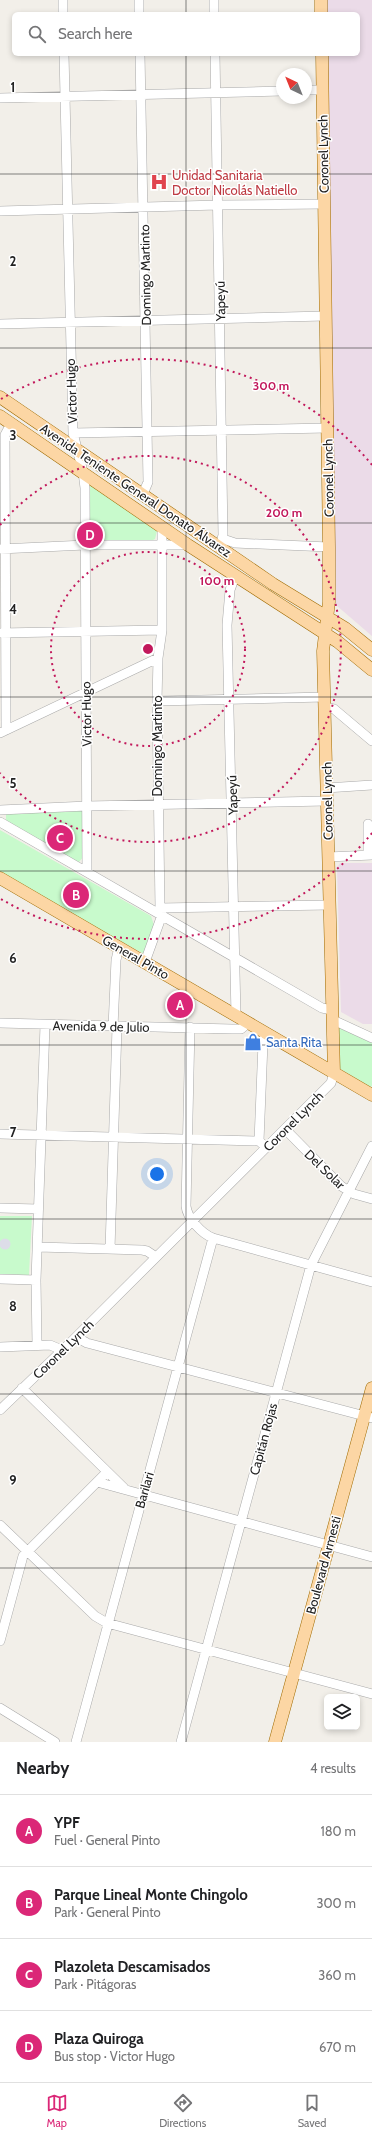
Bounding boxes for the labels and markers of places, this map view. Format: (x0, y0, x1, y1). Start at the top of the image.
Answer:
place label: Unidad Sanitaria Doctor Nicolás Natiello (172, 167, 297, 198)
hospital icon: Unidad Sanitaria Doctor Nicolás Natiello (149, 172, 169, 192)
pin: D (77, 520, 103, 550)
centre of rings (141, 642, 155, 656)
pin: C (47, 823, 73, 853)
pin: B (63, 880, 89, 910)
pin: A (167, 990, 193, 1020)
shop icon: Santa Rita (243, 1032, 263, 1052)
place label: Santa Rita (266, 1034, 322, 1050)

